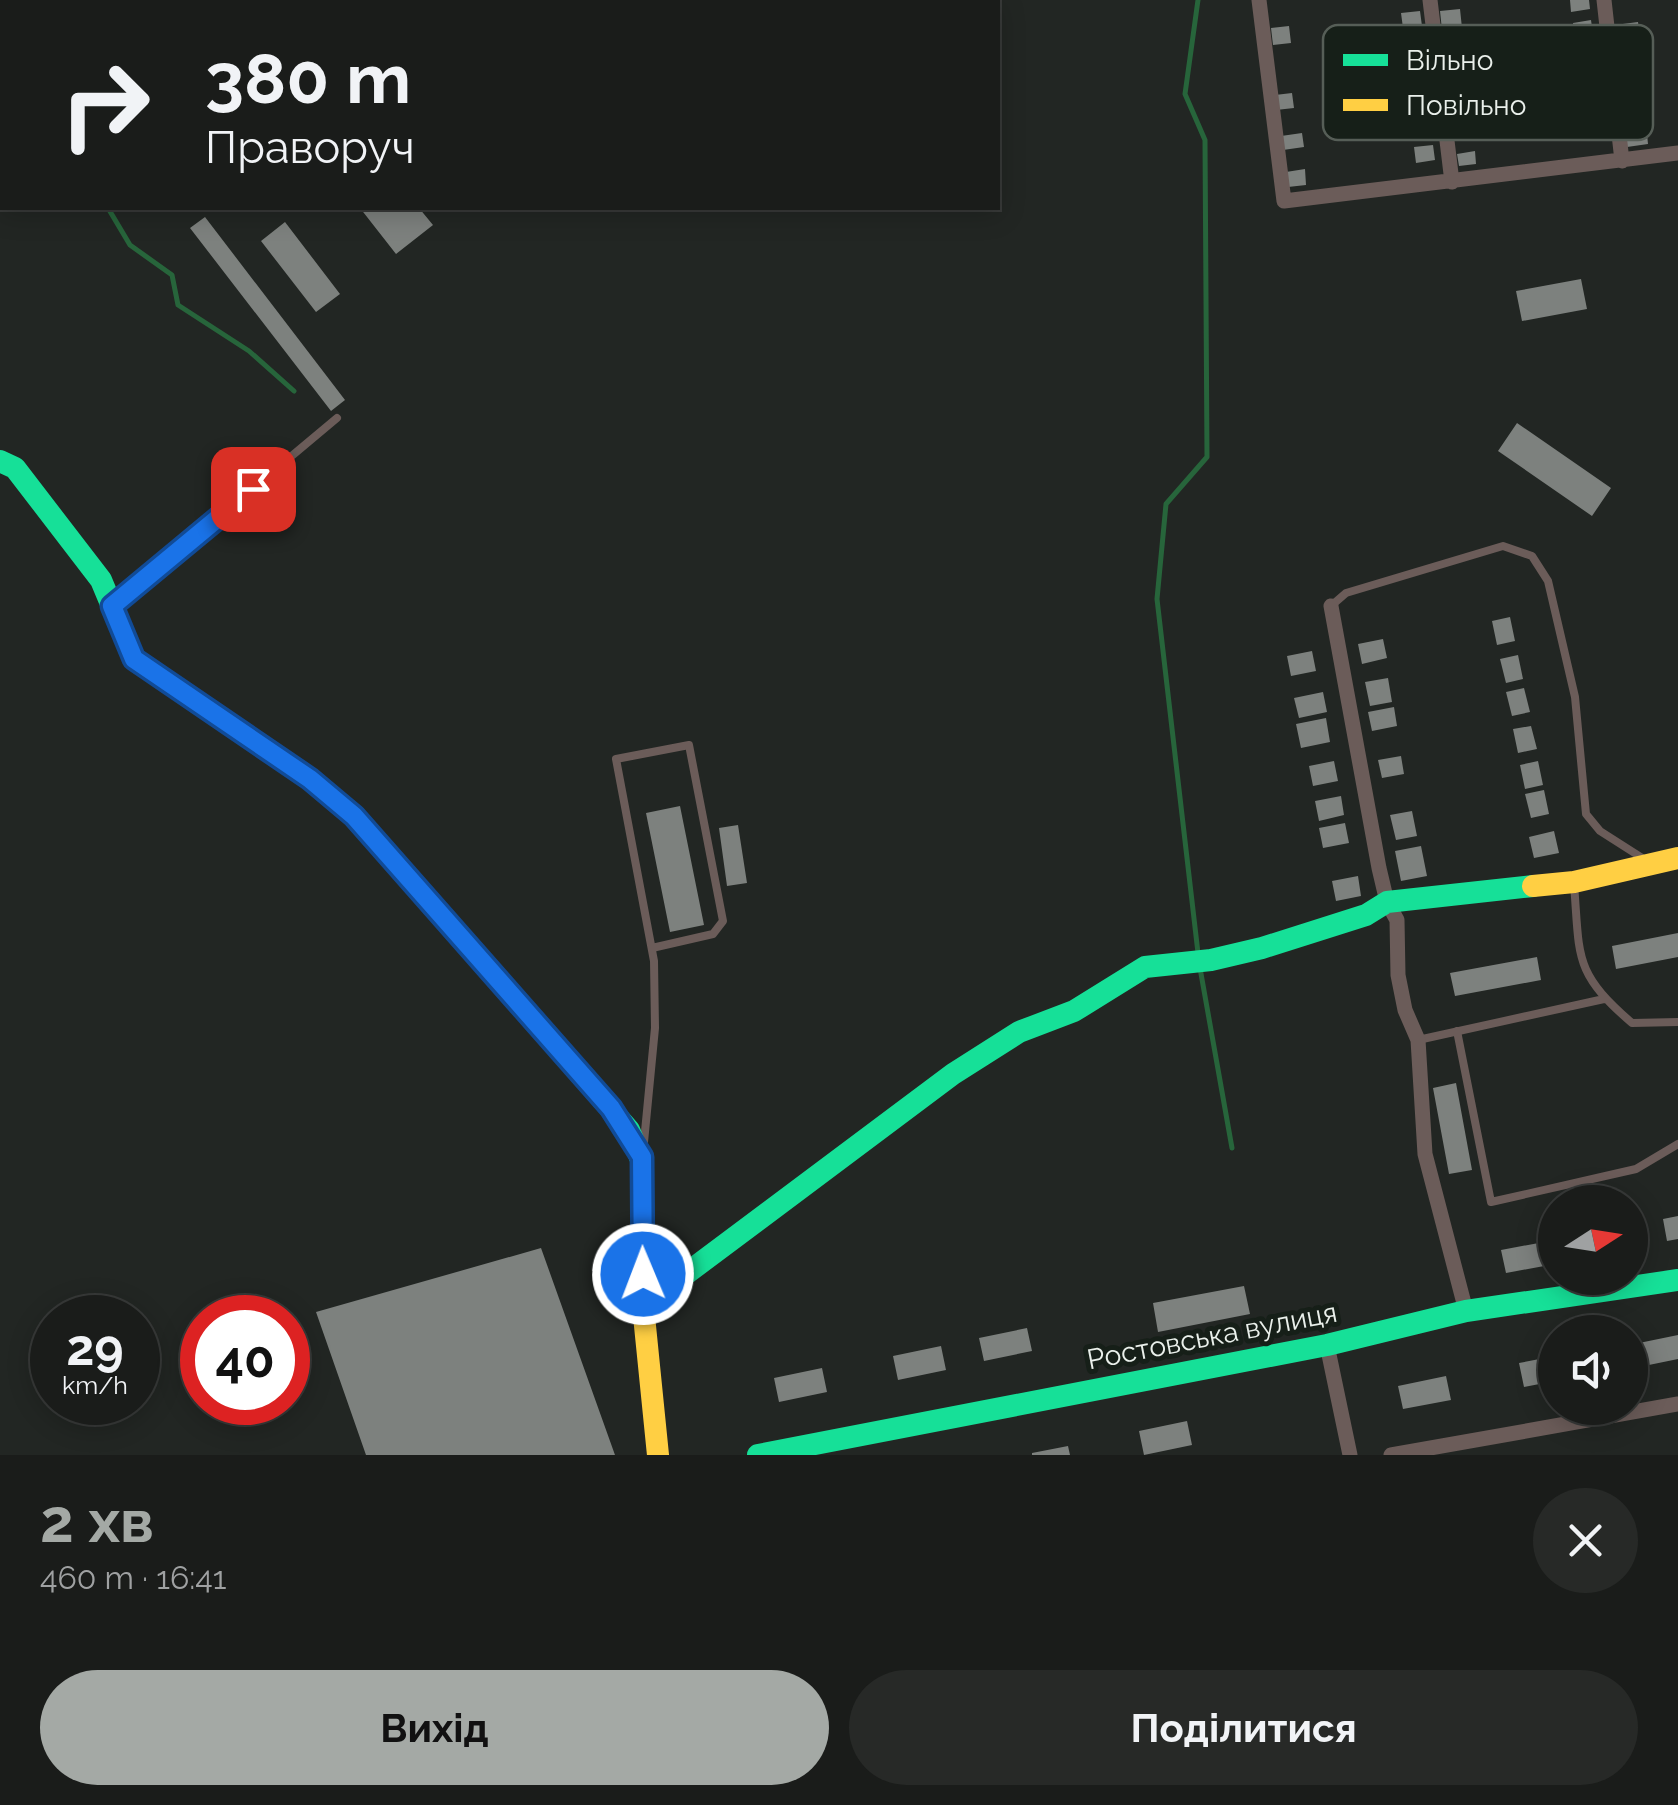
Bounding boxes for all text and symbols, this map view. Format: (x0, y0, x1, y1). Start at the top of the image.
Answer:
legend (1323, 25, 1653, 140)
text: 380 m (205, 37, 411, 119)
icon: right (40, 40, 170, 170)
text: Вільно (1406, 44, 1493, 77)
text: Повільно (1406, 89, 1526, 122)
text: Праворуч (205, 121, 415, 174)
pin (211, 447, 296, 532)
icon: arrive (226, 462, 281, 517)
north arrow (1538, 1185, 1648, 1295)
map controls (1538, 1185, 1648, 1425)
position arrow (591, 1222, 695, 1326)
speed limit sign: 40 (180, 1295, 310, 1425)
street label: Ростовська вулиця (1084, 1296, 1340, 1376)
button: sound (1538, 1315, 1648, 1425)
text: 29 (66, 1318, 124, 1377)
text: km/h (62, 1370, 128, 1400)
text: 2 хв (40, 1486, 154, 1556)
button: close (1533, 1488, 1638, 1593)
text: 460 m · 16:41 (40, 1559, 226, 1596)
button: Вихід (40, 1670, 829, 1785)
button: Поділитися (849, 1670, 1638, 1785)

